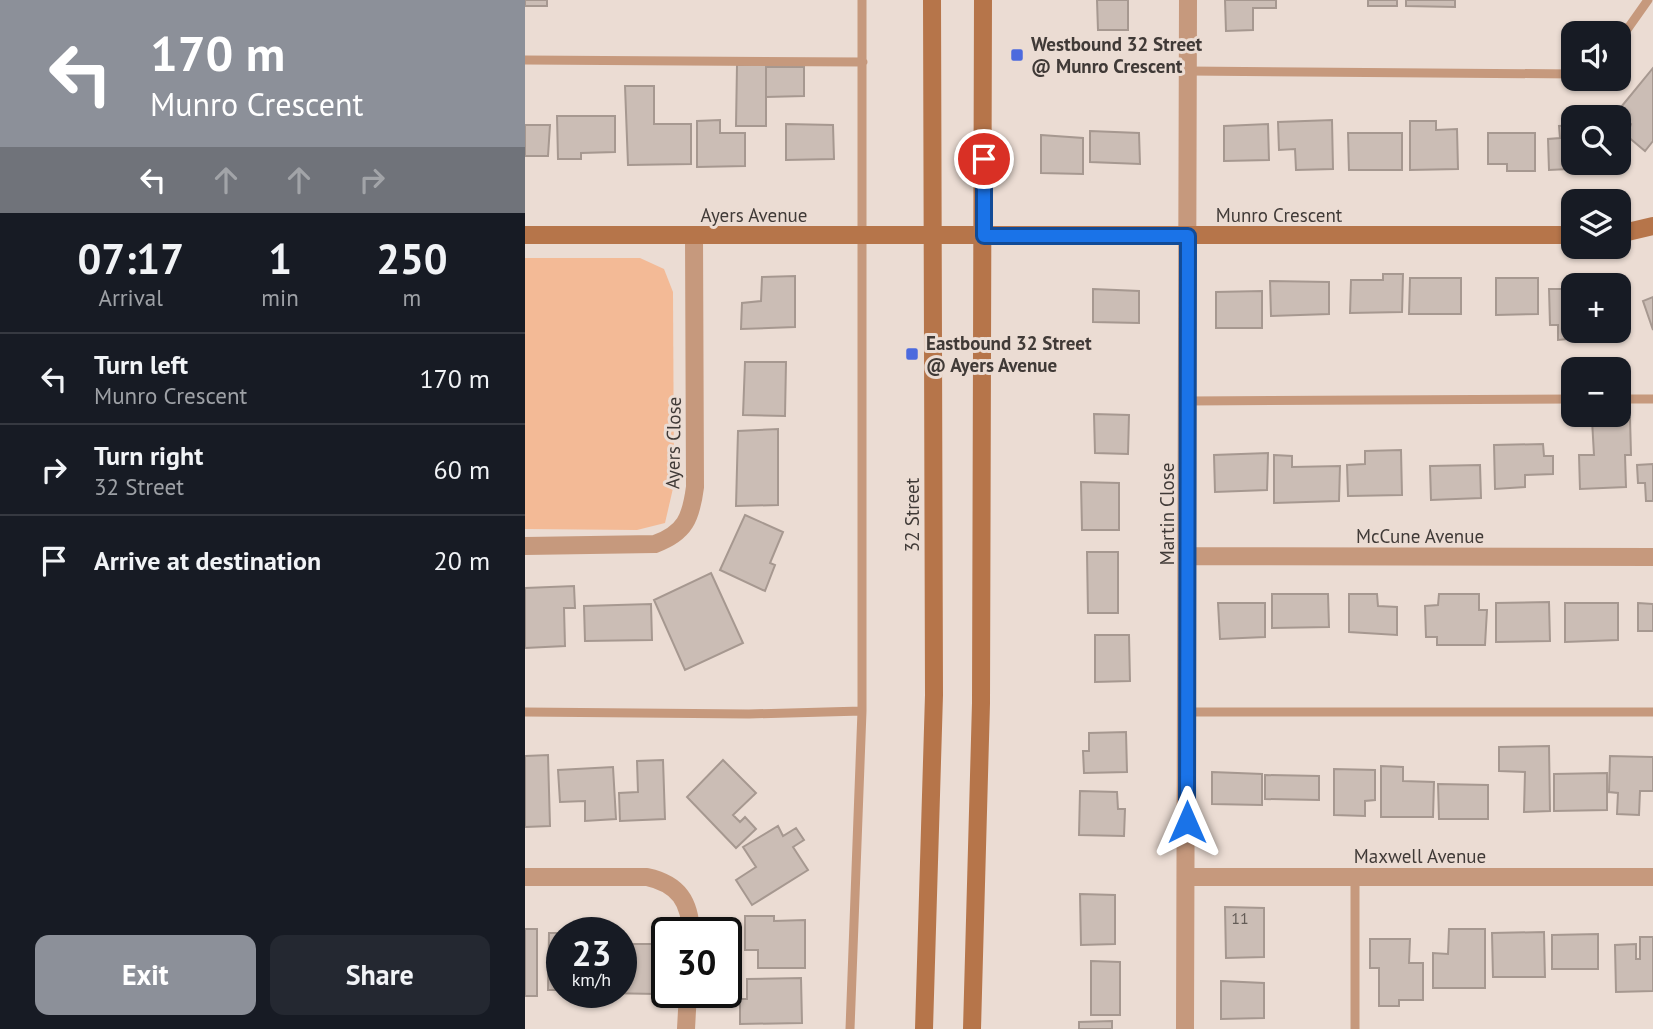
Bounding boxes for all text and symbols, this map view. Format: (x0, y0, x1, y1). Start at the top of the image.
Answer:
text: 170 m (150, 21, 285, 85)
map controls (1561, 21, 1631, 427)
button: sound (1561, 21, 1631, 91)
icon: left (35, 28, 126, 119)
place label: Westbound 32 Street @ Munro Crescent (1031, 32, 1203, 78)
marker: Westbound 32 Street @ Munro Crescent (1009, 47, 1025, 63)
text: Munro Crescent (150, 83, 363, 125)
button: search (1561, 105, 1631, 175)
pin (954, 129, 1014, 189)
icon: arrive (965, 140, 1003, 178)
icon: left (134, 161, 172, 199)
icon: ahead (207, 161, 245, 199)
icon: ahead (280, 161, 318, 199)
icon: right (353, 161, 391, 199)
button: layers (1561, 189, 1631, 259)
street label: Ayers Avenue (700, 203, 808, 227)
street label: Munro Crescent (1216, 203, 1343, 227)
text: 07:17 (77, 231, 184, 286)
text: 1 (268, 231, 292, 286)
text: 250 (376, 231, 448, 286)
button: + (1561, 273, 1631, 343)
text: Arrival (98, 283, 163, 312)
text: min (261, 283, 299, 312)
text: m (403, 283, 421, 312)
place label: Eastbound 32 Street @ Ayers Avenue (926, 331, 1092, 377)
marker: Eastbound 32 Street @ Ayers Avenue (904, 346, 920, 362)
text: Turn left (94, 348, 188, 381)
button: − (1561, 357, 1631, 427)
icon: left (35, 360, 73, 398)
text: 170 m (419, 362, 490, 395)
text: Munro Crescent (94, 381, 247, 410)
street label: Ayers Close (660, 397, 686, 489)
text: Turn right (94, 439, 203, 472)
icon: right (35, 451, 73, 489)
text: 60 m (434, 453, 490, 486)
street label: Martin Close (1155, 463, 1179, 565)
text: 32 Street (94, 472, 184, 501)
street label: 32 Street (900, 477, 924, 552)
street label: McCune Avenue (1356, 524, 1484, 548)
icon: arrive (35, 542, 73, 580)
text: Arrive at destination (94, 544, 321, 577)
text: 20 m (434, 544, 490, 577)
position arrow (1150, 785, 1224, 859)
street label: Maxwell Avenue (1354, 844, 1486, 868)
house number: 11 (1231, 908, 1249, 928)
speed limit sign: 30 (651, 917, 742, 1008)
text: 23 (572, 930, 611, 976)
button: Exit (35, 935, 256, 1015)
button: Share (270, 935, 490, 1015)
text: km/h (572, 968, 611, 991)

